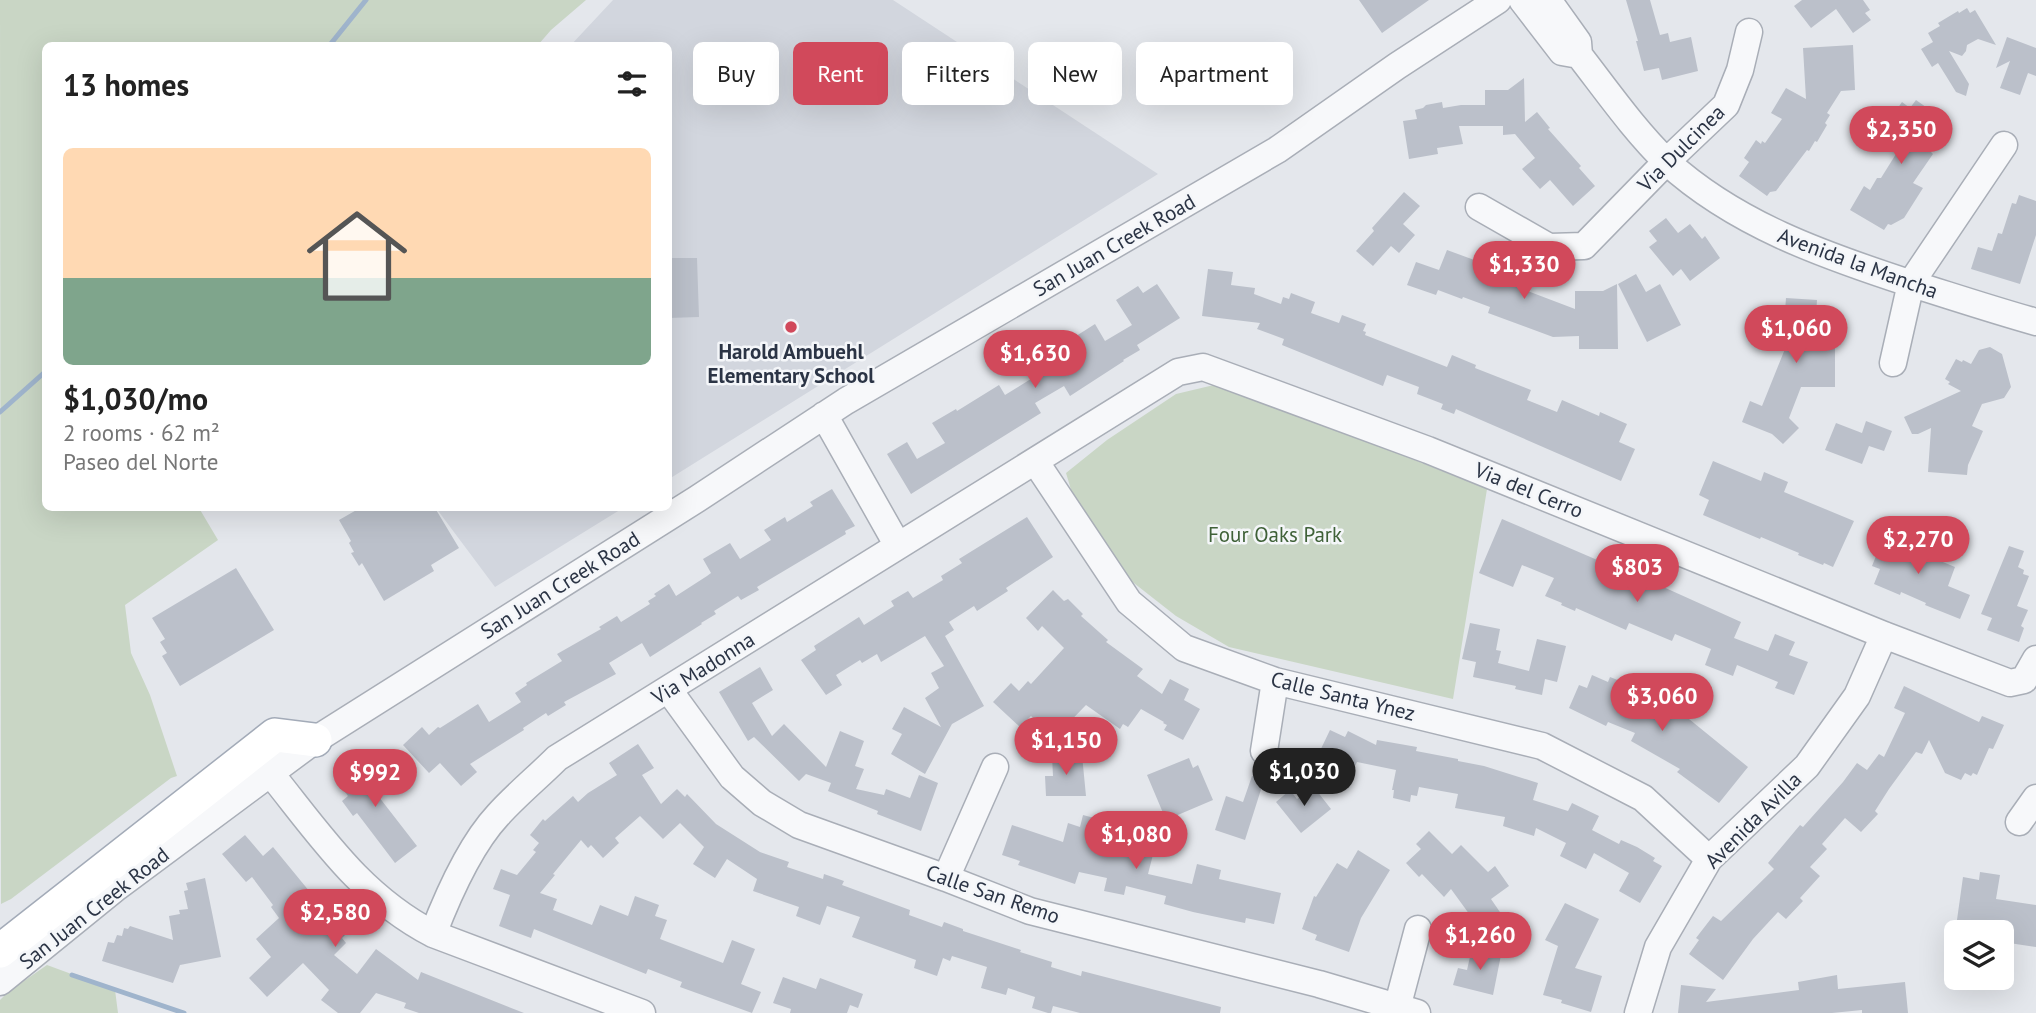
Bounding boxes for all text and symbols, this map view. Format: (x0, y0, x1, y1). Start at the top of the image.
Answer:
chip: Buy (693, 42, 779, 105)
chip: Rent (793, 42, 888, 105)
chip: Filters (902, 42, 1014, 105)
chip: New (1028, 42, 1122, 105)
chip: Apartment (1136, 42, 1293, 105)
text: 13 homes (63, 65, 189, 104)
icon: filters (613, 65, 651, 103)
street label: Via Dulcinea (1631, 99, 1730, 198)
pin: $2,350 (1844, 106, 1958, 166)
text: $2,350 (1865, 114, 1937, 143)
street label: San Juan Creek Road (1028, 188, 1200, 302)
icon: home (294, 193, 420, 319)
street label: Avenida la Mancha (1774, 221, 1942, 305)
pin: $1,330 (1467, 242, 1581, 301)
text: $1,330 (1488, 249, 1560, 278)
pin: $1,060 (1739, 306, 1853, 365)
text: $1,060 (1760, 313, 1832, 342)
marker: Harold Ambuehl Elementary School (783, 319, 799, 335)
pin: $1,630 (978, 330, 1092, 390)
place label: Harold Ambuehl Elementary School (708, 338, 875, 389)
text: $1,630 (999, 338, 1071, 367)
text: $1,030/mo (63, 379, 208, 418)
text: 2 rooms · 62 m² (63, 418, 220, 447)
text: Paseo del Norte (63, 447, 219, 476)
street label: Via del Cerro (1470, 456, 1587, 524)
pin: $2,270 (1861, 516, 1975, 576)
park label: Four Oaks Park (1208, 521, 1342, 548)
text: $2,270 (1882, 524, 1954, 553)
street label: San Juan Creek Road (475, 525, 645, 645)
pin: $803 (1596, 544, 1678, 604)
text: $803 (1611, 552, 1663, 581)
street label: Via Madonna (646, 626, 760, 711)
street label: Calle Santa Ynez (1268, 665, 1418, 727)
pin: $3,060 (1605, 674, 1719, 733)
text: $3,060 (1626, 681, 1698, 710)
pin: $1,150 (1009, 718, 1123, 777)
text: $1,150 (1030, 725, 1102, 754)
pin: $1,030 (1247, 748, 1361, 808)
pin: $992 (334, 750, 416, 809)
text: $1,030 (1268, 756, 1340, 785)
text: $992 (349, 757, 401, 786)
street label: Avenida Avilla (1699, 766, 1807, 874)
pin: $1,080 (1079, 812, 1193, 871)
text: $1,080 (1100, 819, 1172, 848)
street label: San Juan Creek Road (14, 841, 174, 975)
street label: Calle San Remo (923, 858, 1063, 930)
pin: $2,580 (278, 890, 392, 949)
text: $2,580 (299, 897, 371, 926)
pin: $1,260 (1423, 912, 1537, 972)
text: $1,260 (1444, 920, 1516, 949)
map controls (1944, 920, 2014, 990)
button: layers (1944, 920, 2014, 990)

